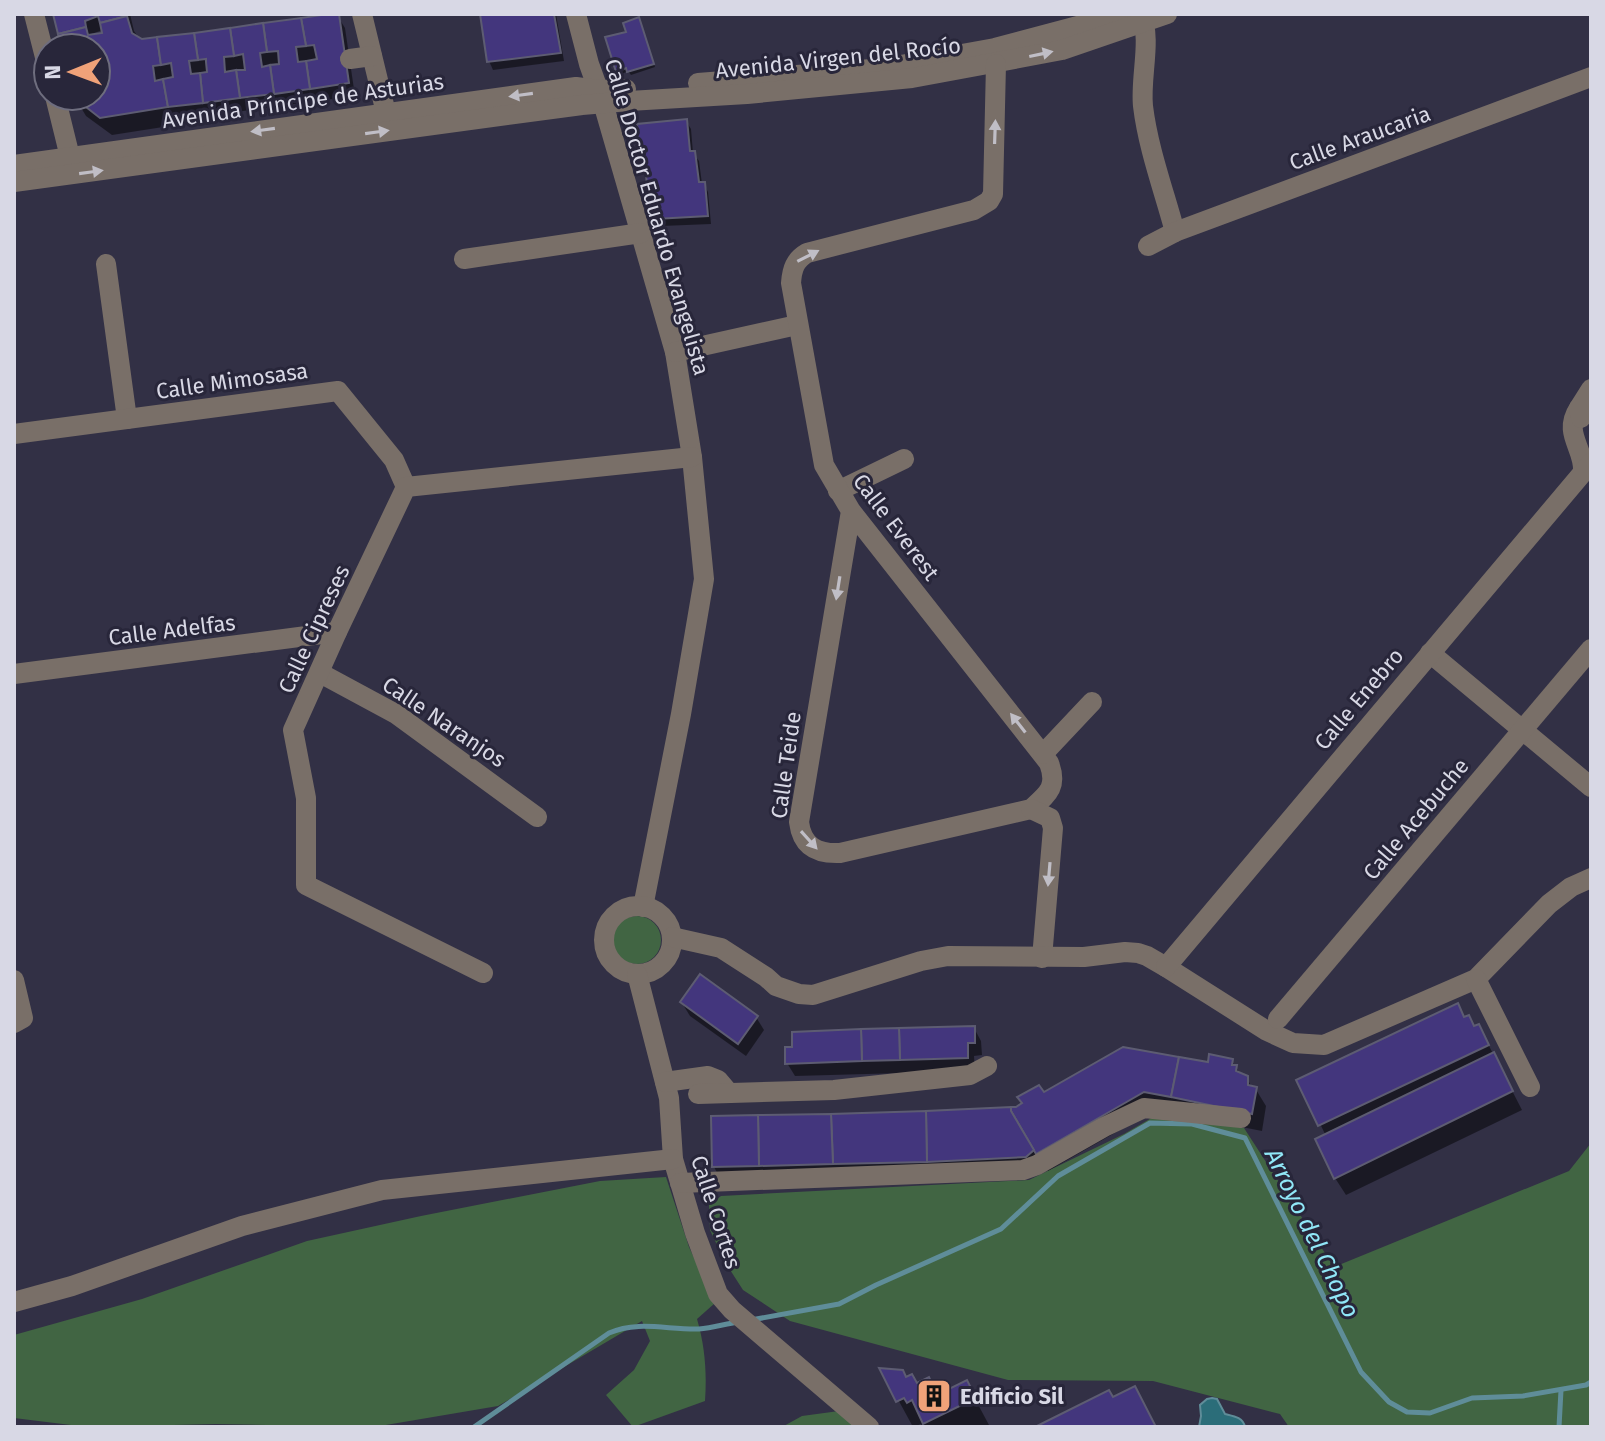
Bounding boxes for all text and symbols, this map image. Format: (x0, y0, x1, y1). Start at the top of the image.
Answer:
north arrow (32, 32, 112, 112)
street label: Avenida Virgen del Rocío (714, 32, 962, 84)
one-way arrow (1029, 47, 1054, 60)
street label: Calle Doctor Eduardo Evangelista (599, 56, 715, 378)
text: N (39, 65, 66, 80)
street label: Avenida Príncipe de Asturias (160, 68, 446, 134)
one-way arrow (508, 89, 533, 102)
street label: Calle Araucaria (1286, 100, 1434, 176)
one-way arrow (988, 119, 1001, 144)
one-way arrow (251, 124, 276, 137)
one-way arrow (364, 126, 389, 139)
one-way arrow (79, 165, 104, 178)
one-way arrow (797, 249, 820, 263)
street label: Calle Mimosasa (154, 357, 310, 405)
street label: Calle Everest (847, 468, 945, 586)
street label: Calle Cipreses (273, 561, 355, 697)
one-way arrow (831, 575, 843, 600)
street label: Calle Adelfas (107, 609, 237, 651)
street label: Calle Enebro (1309, 643, 1409, 755)
street label: Calle Naranjos (377, 671, 511, 773)
street label: Calle Teide (765, 710, 807, 820)
one-way arrow (1010, 713, 1027, 733)
street label: Calle Acebuche (1357, 753, 1475, 885)
one-way arrow (800, 830, 818, 850)
one-way arrow (1043, 862, 1056, 887)
water label: Arroyo del Chopo (1258, 1143, 1365, 1322)
street label: Calle Cortes (685, 1152, 747, 1272)
building icon: Edificio Sil (915, 1377, 953, 1415)
place label: Edificio Sil (960, 1383, 1064, 1410)

